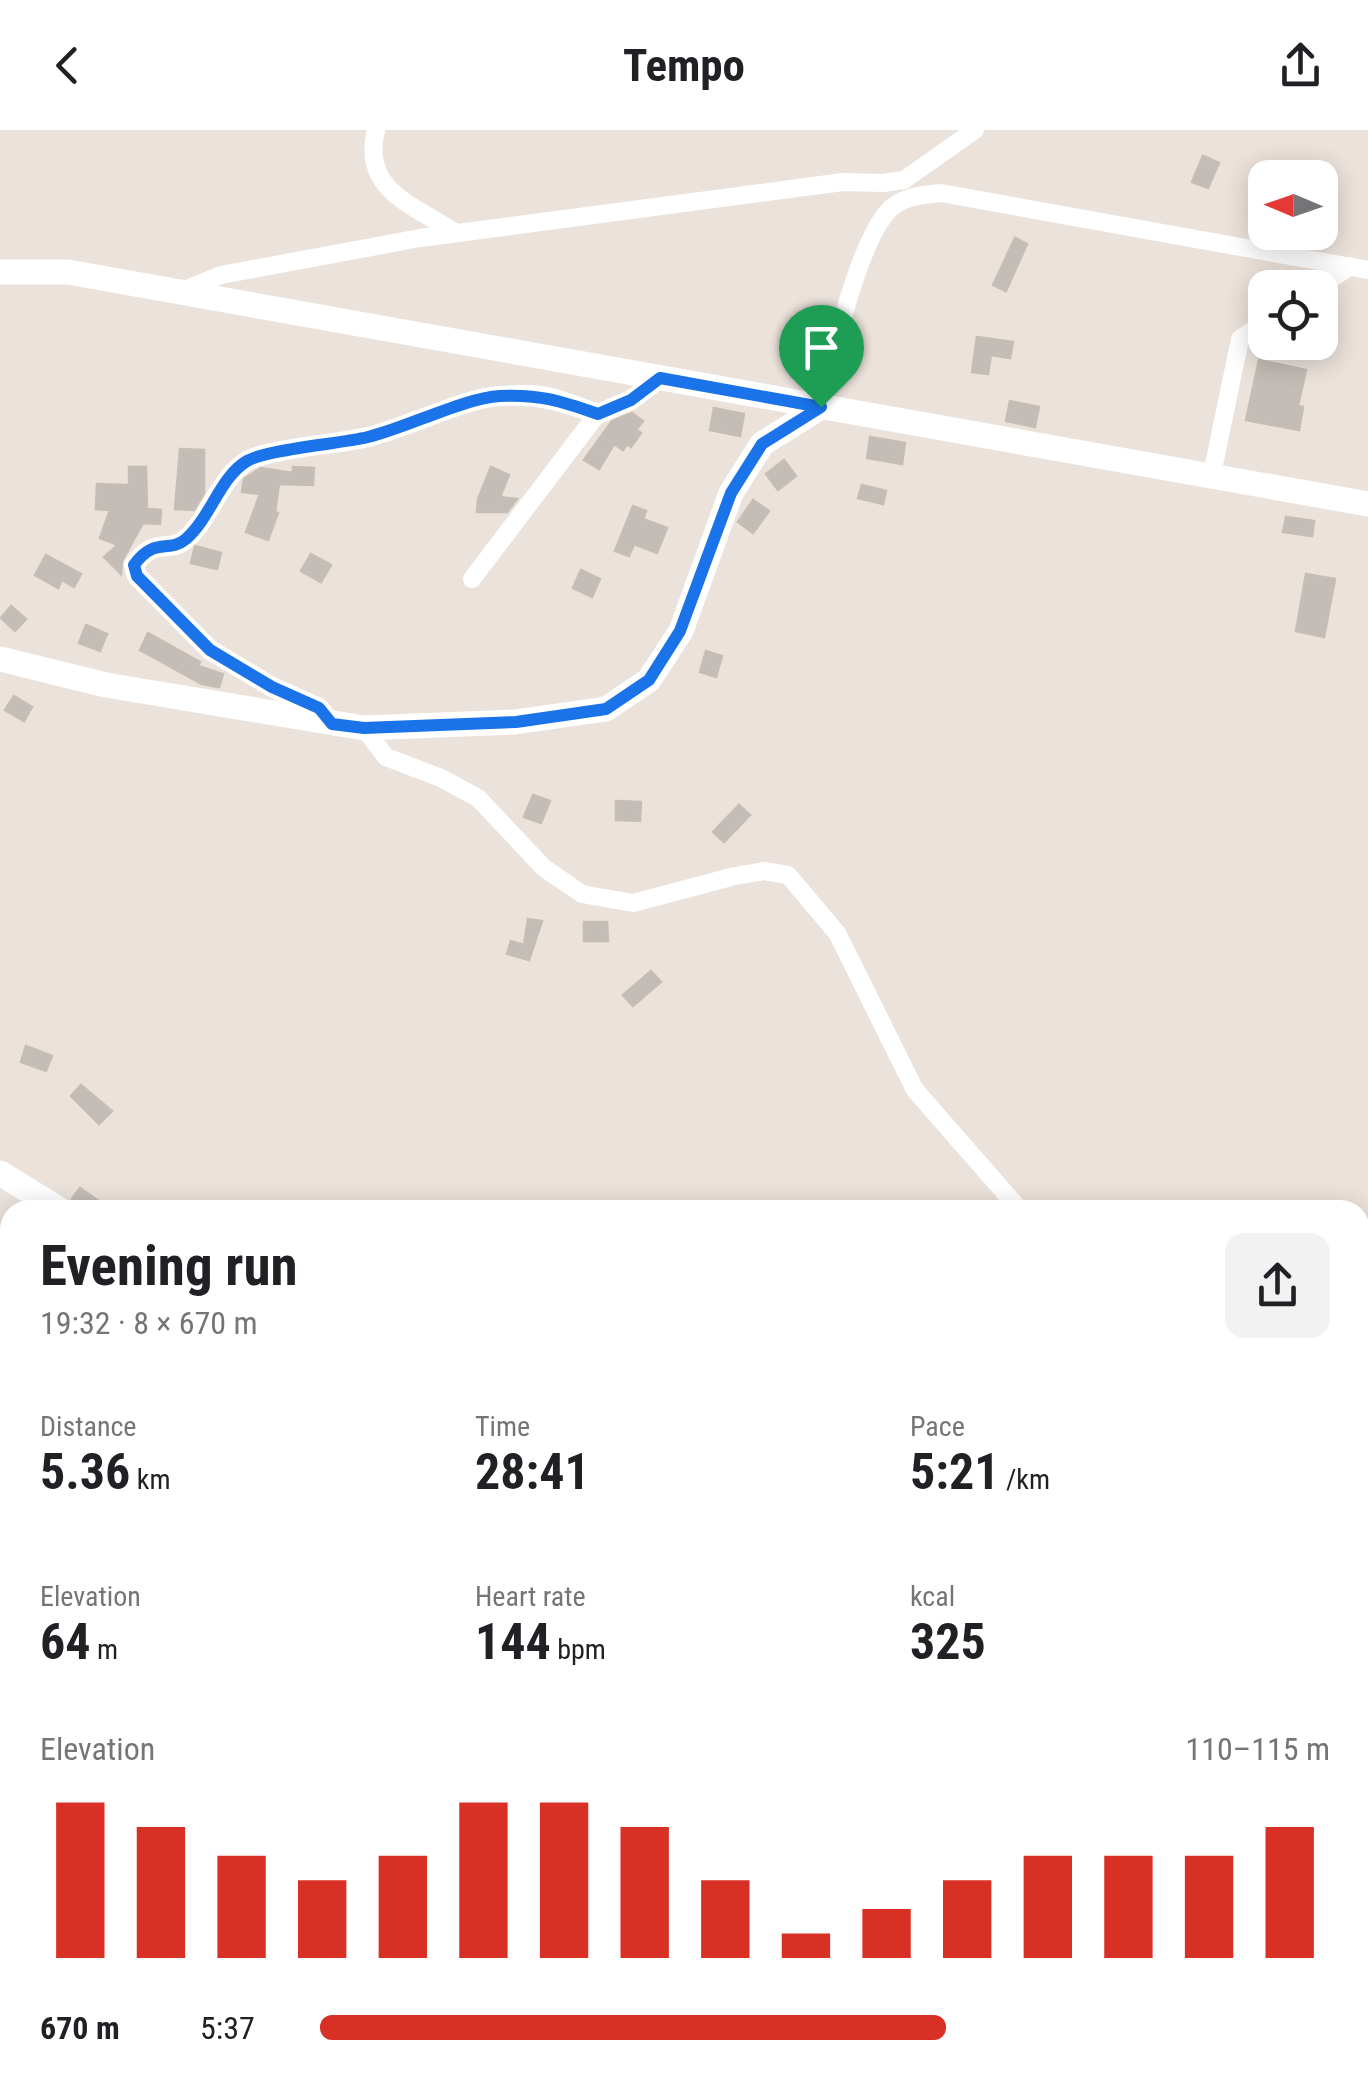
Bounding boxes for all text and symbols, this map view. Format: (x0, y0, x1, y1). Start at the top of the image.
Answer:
icon: back (40, 38, 95, 93)
icon: share (1273, 38, 1328, 93)
text: Tempo (623, 39, 745, 92)
north arrow (1248, 160, 1338, 250)
map controls (1248, 160, 1338, 360)
button: locate (1248, 270, 1338, 360)
pin (779, 305, 864, 408)
icon: arrive (794, 320, 849, 375)
button: share (1225, 1233, 1330, 1338)
text: Evening run (40, 1234, 298, 1298)
text: 19:32 · 8 × 670 m (40, 1304, 258, 1342)
text: Distance (40, 1410, 137, 1443)
text: Time (475, 1410, 530, 1443)
text: Pace (910, 1410, 965, 1443)
text: 5.36 (40, 1443, 130, 1501)
text: 28:41 (475, 1443, 590, 1501)
text: 5:21 (910, 1443, 999, 1501)
text: km (130, 1463, 170, 1496)
text: /km (999, 1463, 1050, 1496)
text: Elevation (40, 1580, 141, 1613)
text: Heart rate (475, 1580, 586, 1613)
text: kcal (910, 1580, 955, 1613)
text: 64 (40, 1613, 91, 1671)
text: 144 (475, 1613, 551, 1671)
text: 325 (910, 1613, 986, 1671)
text: m (91, 1633, 118, 1666)
text: bpm (551, 1633, 606, 1666)
text: Elevation (40, 1730, 155, 1768)
text: 110–115 m (1185, 1730, 1330, 1768)
text: 670 m (40, 2009, 120, 2047)
text: 5:37 (200, 2009, 255, 2047)

